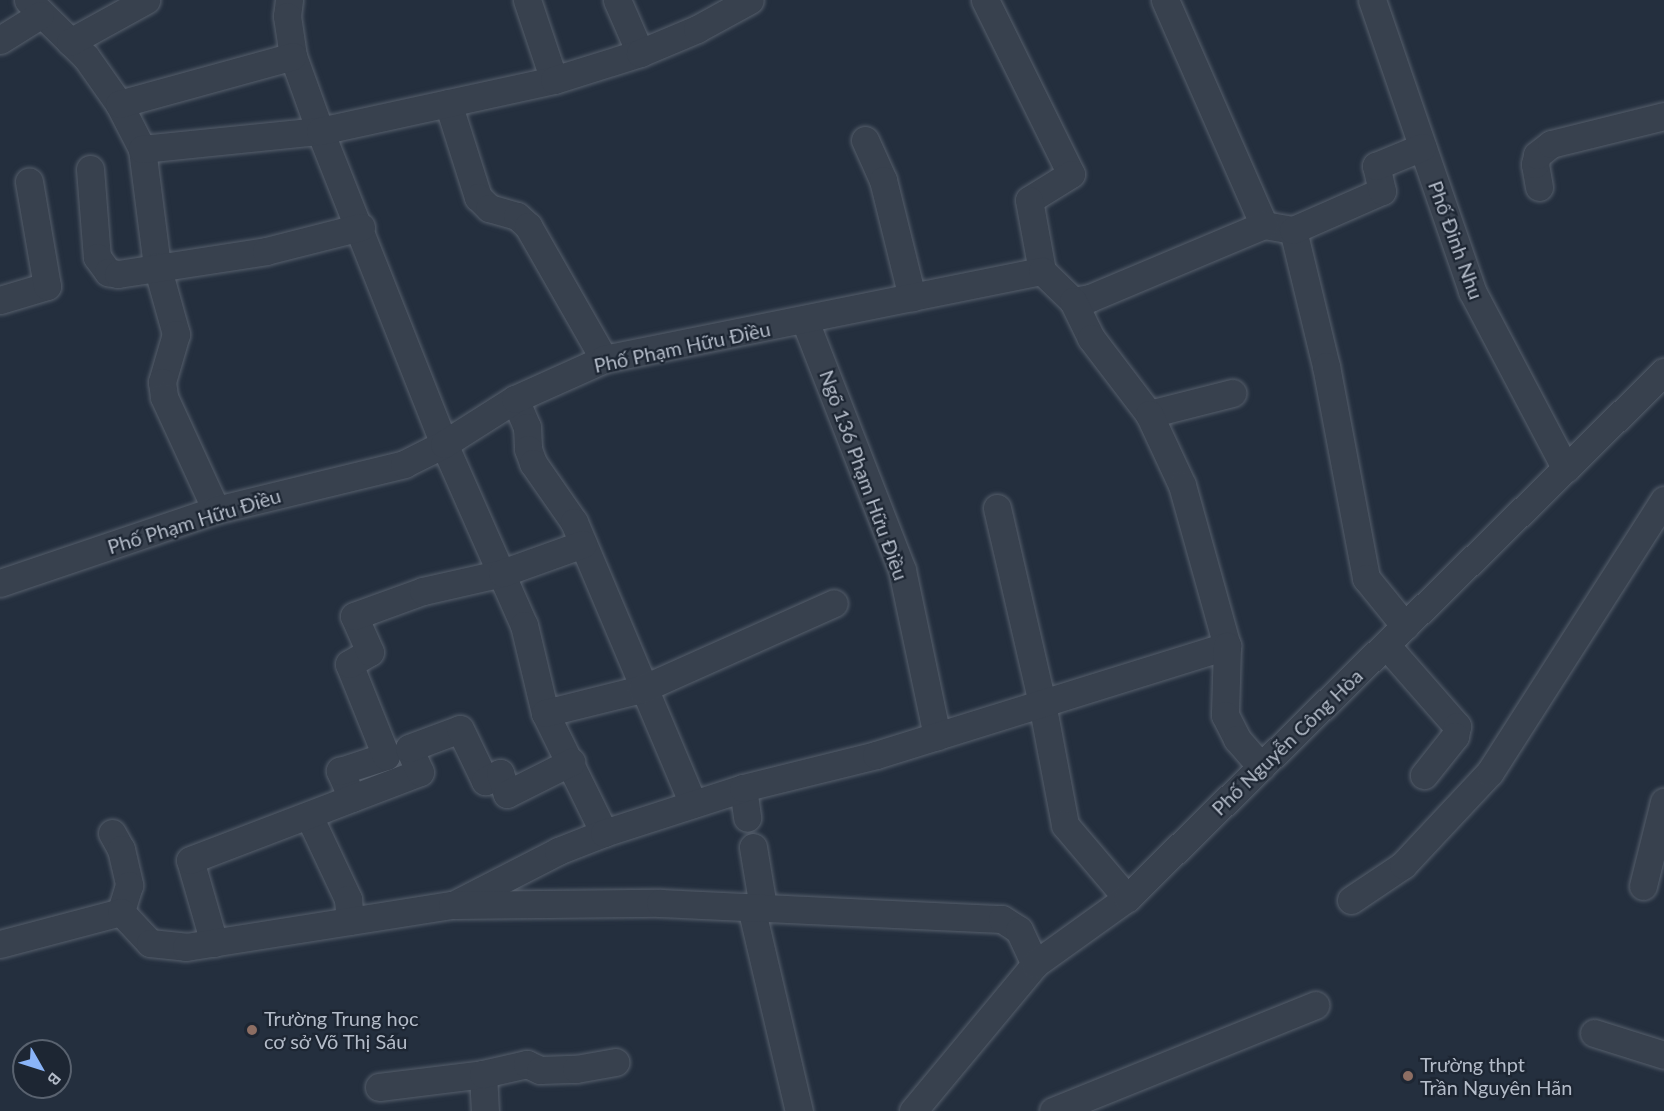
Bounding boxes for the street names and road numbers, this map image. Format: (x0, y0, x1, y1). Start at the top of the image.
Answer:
street label: Phố Đinh Nhu (1423, 177, 1489, 303)
street label: Phố Phạm Hữu Điều (592, 317, 772, 377)
street label: Ngõ 136 Phạm Hữu Điều (815, 367, 913, 583)
street label: Phố Phạm Hữu Điều (104, 483, 284, 559)
street label: Phố Nguyễn Công Hòa (1207, 664, 1367, 820)

